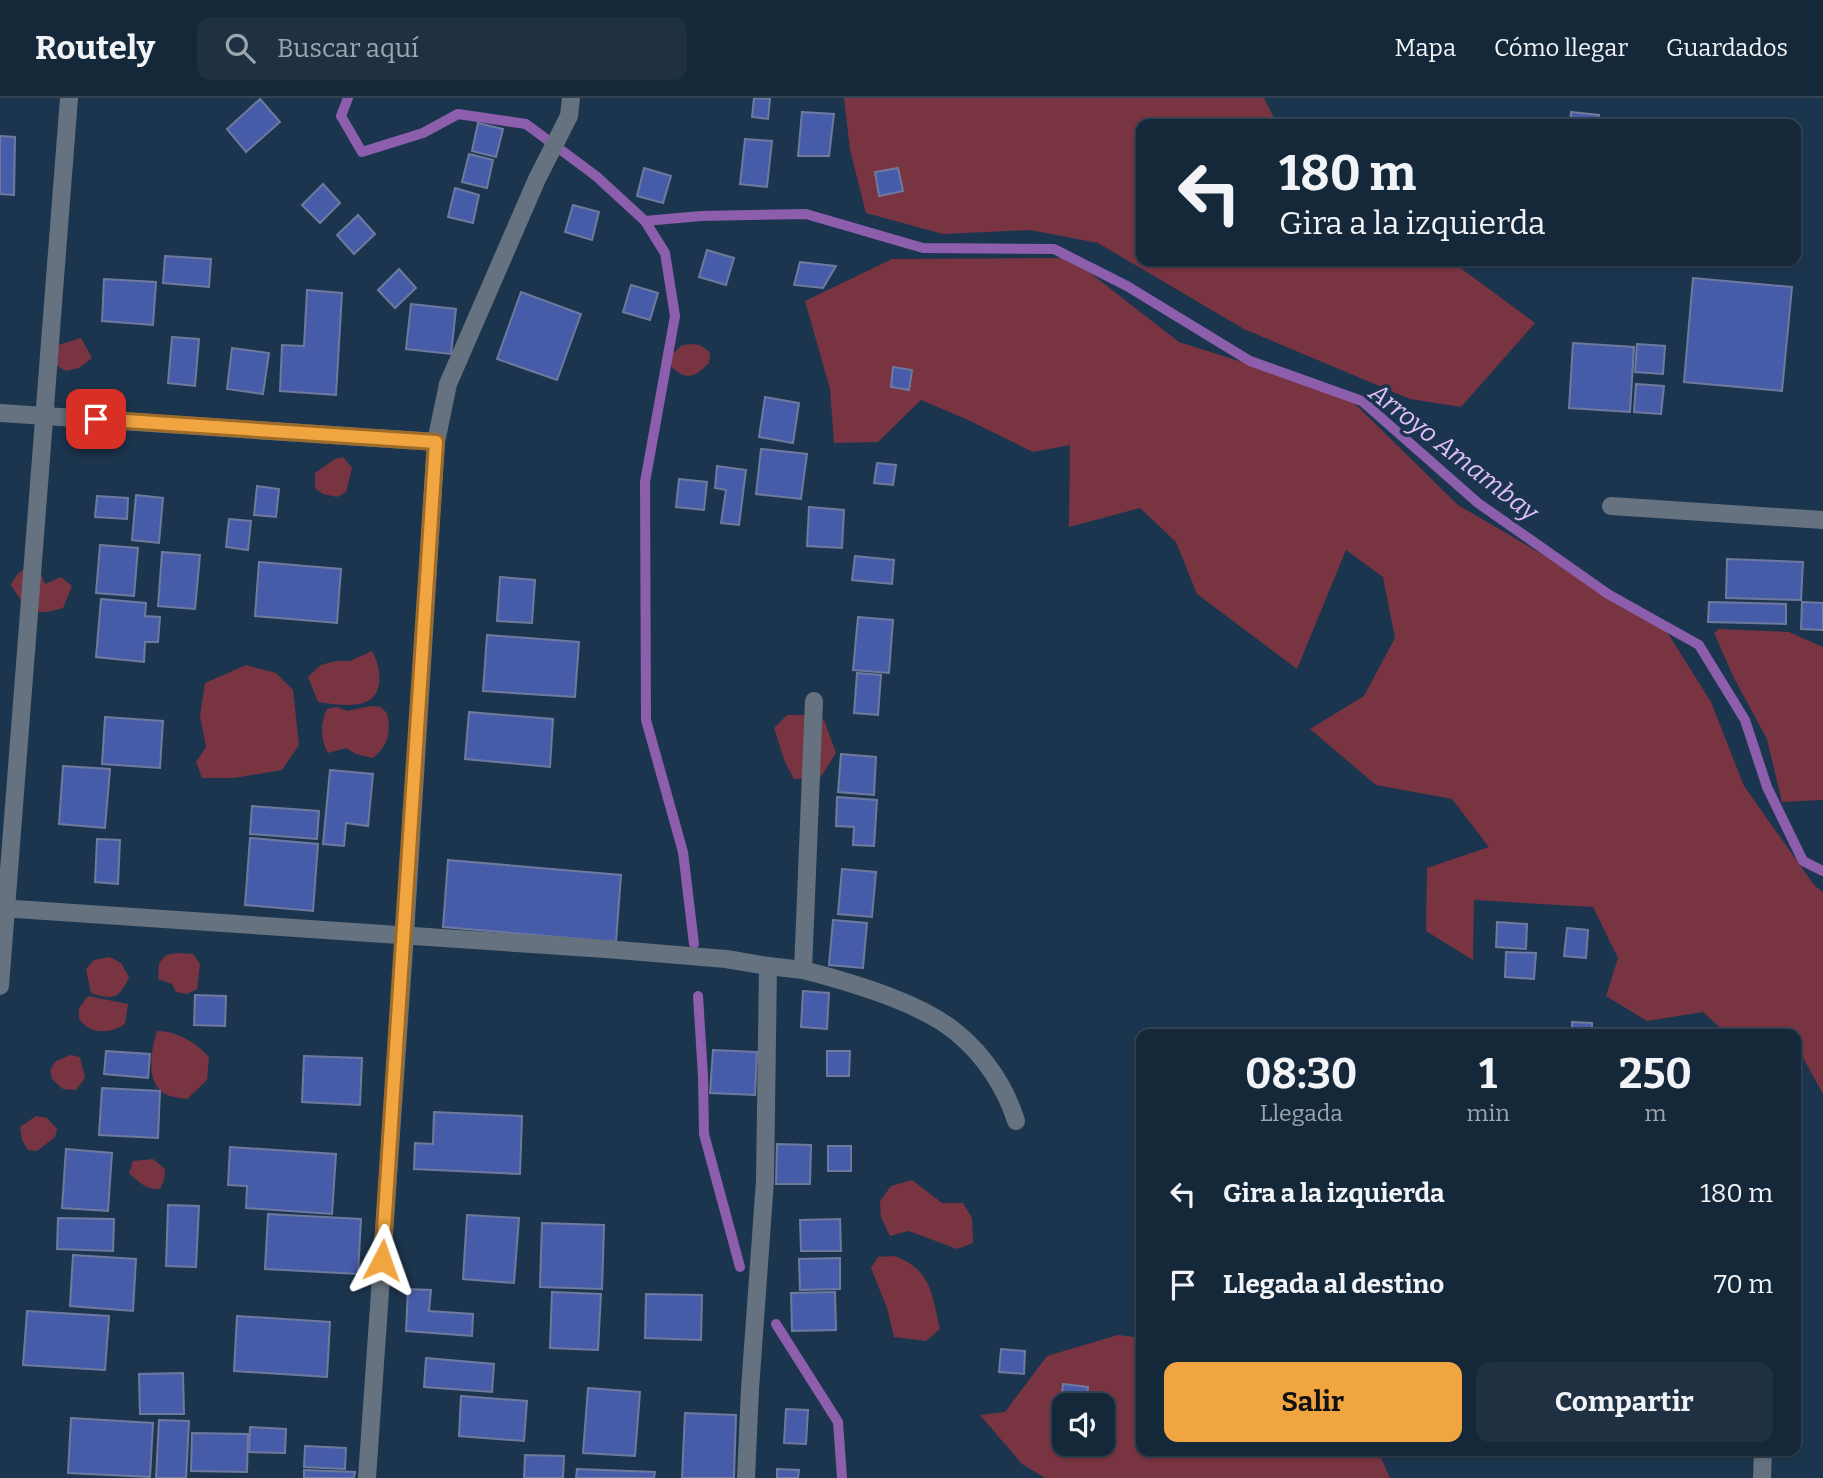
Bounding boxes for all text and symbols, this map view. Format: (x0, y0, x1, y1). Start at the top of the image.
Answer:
search box (197, 17, 687, 80)
text: Routely (35, 28, 155, 68)
icon: search (221, 29, 259, 67)
text: Buscar aquí (277, 33, 419, 64)
text: Mapa (1395, 34, 1456, 62)
text: Cómo llegar (1494, 34, 1628, 62)
text: Guardados (1666, 34, 1788, 62)
text: 180 m (1279, 144, 1416, 203)
icon: left (1164, 147, 1255, 238)
text: Gira a la izquierda (1279, 204, 1546, 242)
water label: Arroyo Amambay (1362, 376, 1546, 529)
pin (66, 389, 126, 449)
icon: arrive (77, 400, 115, 438)
text: 08:30 (1245, 1049, 1358, 1099)
text: 1 (1479, 1049, 1497, 1099)
text: 250 (1619, 1049, 1692, 1099)
text: Llegada (1260, 1099, 1343, 1127)
text: min (1466, 1099, 1510, 1127)
text: m (1644, 1099, 1666, 1127)
icon: left (1164, 1175, 1202, 1213)
text: Gira a la izquierda (1223, 1178, 1445, 1209)
text: 180 m (1700, 1178, 1773, 1209)
position arrow (345, 1223, 419, 1297)
icon: arrive (1164, 1266, 1202, 1304)
text: Llegada al destino (1223, 1269, 1444, 1300)
text: 70 m (1714, 1269, 1773, 1300)
button: Salir (1164, 1362, 1462, 1442)
button: Compartir (1476, 1362, 1773, 1442)
map controls (1052, 1393, 1115, 1456)
button: sound (1052, 1393, 1115, 1456)

